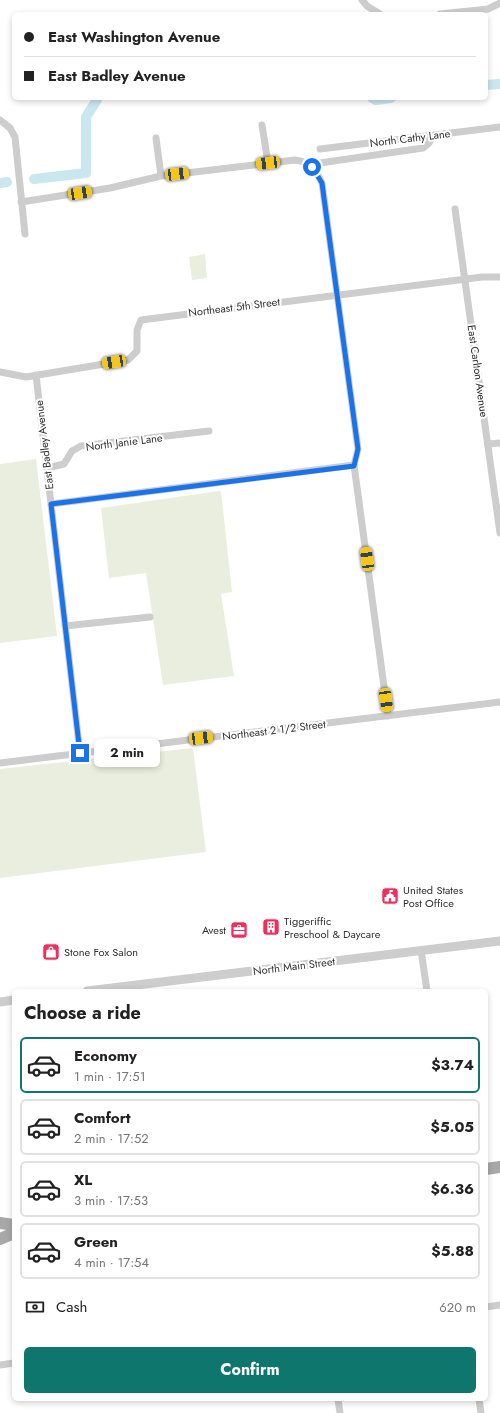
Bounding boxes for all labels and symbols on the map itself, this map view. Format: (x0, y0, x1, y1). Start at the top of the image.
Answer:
street label: North Cathy Lane (369, 125, 452, 151)
car (255, 156, 281, 170)
route start (303, 158, 321, 176)
car (164, 167, 190, 181)
car (67, 185, 93, 201)
street label: Northeast 5th Street (187, 293, 281, 321)
street label: East Carlton Avenue (464, 324, 492, 418)
car (101, 354, 127, 370)
street label: East Badley Avenue (31, 399, 57, 491)
street label: North Janie Lane (85, 429, 164, 455)
car (359, 546, 375, 572)
car (378, 687, 394, 713)
street label: Northeast 2 1/2 Street (221, 716, 327, 744)
car (188, 731, 214, 745)
callout: 2 min (94, 739, 160, 767)
route end (71, 744, 89, 762)
place label: United States Post Office (403, 882, 464, 911)
public building icon: United States Post Office (380, 886, 400, 906)
place label: Tiggeriffic Preschool & Daycare (284, 913, 381, 942)
building icon: Tiggeriffic Preschool & Daycare (261, 917, 281, 937)
office icon: Avest (229, 920, 249, 940)
place label: Avest (202, 922, 226, 938)
shop icon: Stone Fox Salon (41, 942, 61, 962)
place label: Stone Fox Salon (64, 944, 138, 960)
street label: North Main Street (252, 953, 336, 979)

